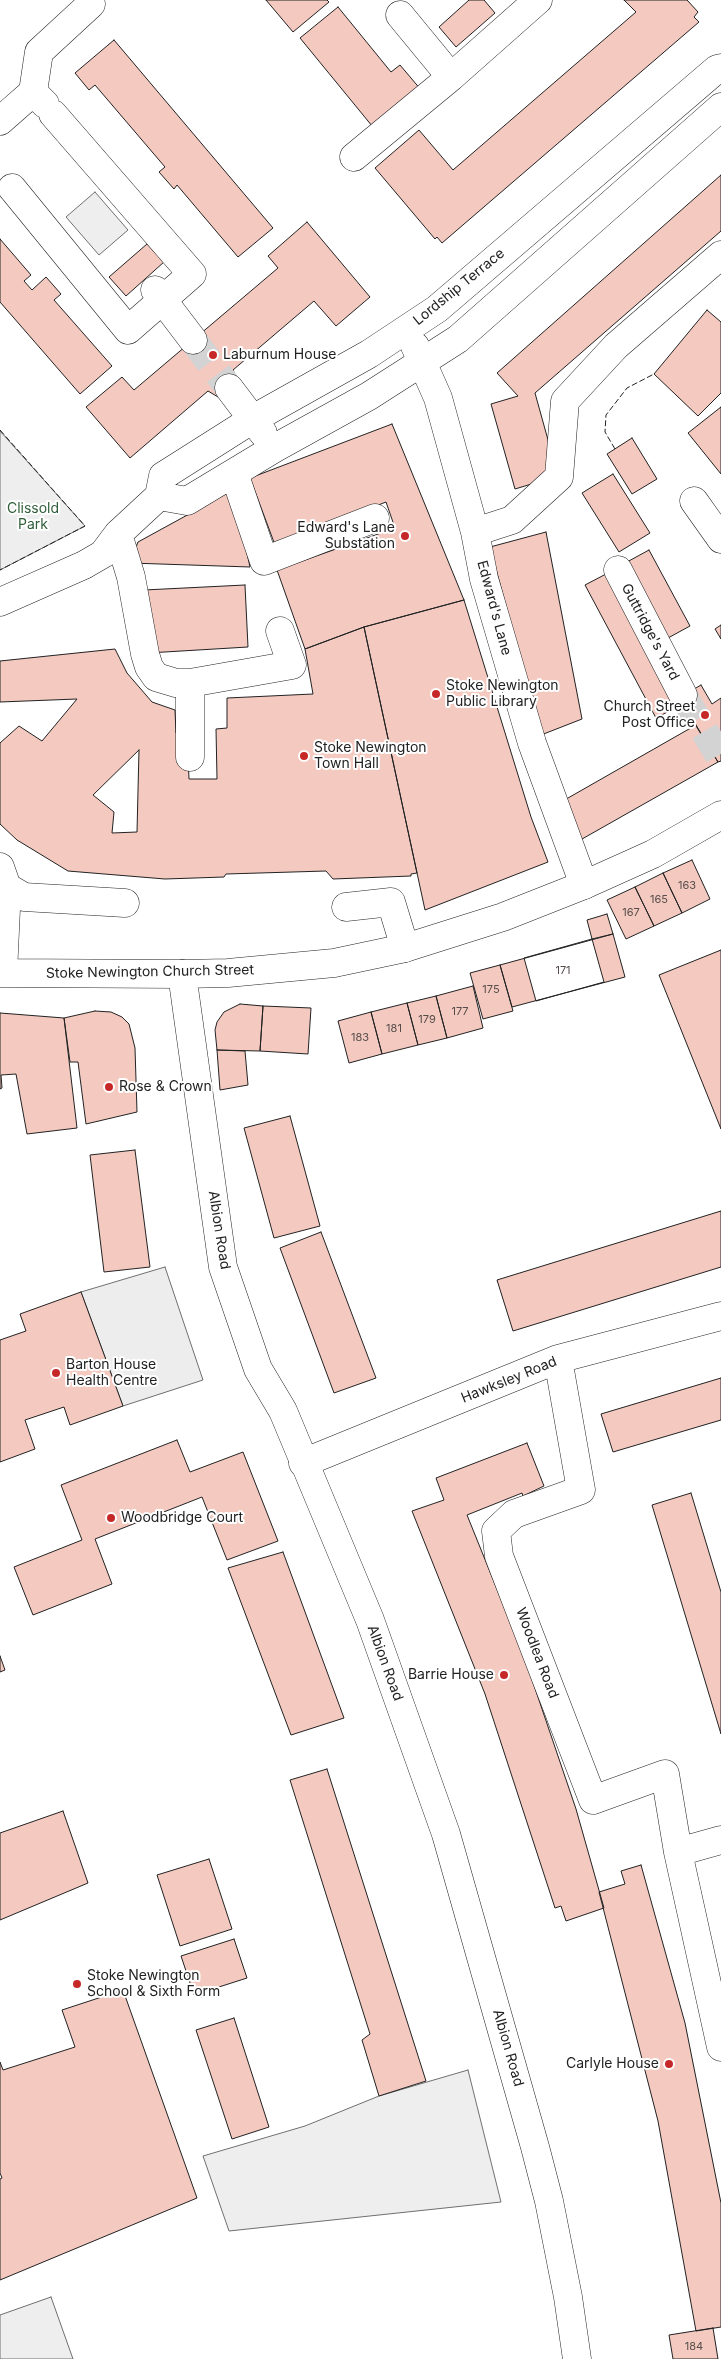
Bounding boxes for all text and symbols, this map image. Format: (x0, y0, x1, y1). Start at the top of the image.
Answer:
street label: Lordship Terrace (410, 245, 508, 329)
place label: Laburnum House (223, 347, 336, 363)
marker: Laburnum House (207, 349, 219, 361)
park label: Clissold Park (7, 501, 59, 534)
place label: Edward's Lane Substation (297, 520, 395, 552)
marker: Edward's Lane Substation (399, 530, 411, 542)
street label: Edward's Lane (473, 559, 515, 657)
street label: Guttridge's Yard (617, 581, 683, 683)
place label: Stoke Newington Public Library (446, 678, 559, 710)
marker: Stoke Newington Public Library (430, 688, 442, 700)
place label: Church Street Post Office (603, 699, 695, 732)
marker: Church Street Post Office (699, 709, 711, 721)
place label: Stoke Newington Town Hall (314, 740, 427, 772)
marker: Stoke Newington Town Hall (298, 750, 310, 762)
house number: 163 (678, 879, 696, 893)
house number: 165 (650, 893, 668, 907)
house number: 167 (622, 906, 640, 920)
street label: Stoke Newington Church Street (46, 962, 254, 982)
house number: 171 (555, 964, 571, 978)
house number: 175 (482, 983, 500, 997)
house number: 177 (451, 1005, 469, 1019)
house number: 179 (418, 1013, 436, 1027)
house number: 181 (386, 1022, 402, 1036)
house number: 183 (351, 1031, 369, 1045)
place label: Rose & Crown (119, 1079, 212, 1095)
marker: Rose & Crown (103, 1081, 115, 1093)
street label: Albion Road (204, 1189, 234, 1271)
street label: Hawksley Road (459, 1353, 559, 1407)
place label: Barton House Health Centre (66, 1357, 157, 1390)
marker: Barton House Health Centre (50, 1367, 62, 1379)
place label: Woodbridge Court (121, 1510, 243, 1526)
marker: Woodbridge Court (105, 1512, 117, 1524)
street label: Woodlea Road (512, 1605, 562, 1701)
street label: Albion Road (364, 1623, 406, 1703)
place label: Barrie House (408, 1667, 494, 1683)
marker: Barrie House (498, 1669, 510, 1681)
place label: Stoke Newington School & Sixth Form (87, 1968, 220, 2000)
marker: Stoke Newington School & Sixth Form (71, 1978, 83, 1990)
street label: Albion Road (489, 2008, 527, 2088)
place label: Carlyle House (566, 2056, 659, 2072)
marker: Carlyle House (663, 2058, 675, 2070)
house number: 184 (685, 2340, 703, 2354)

